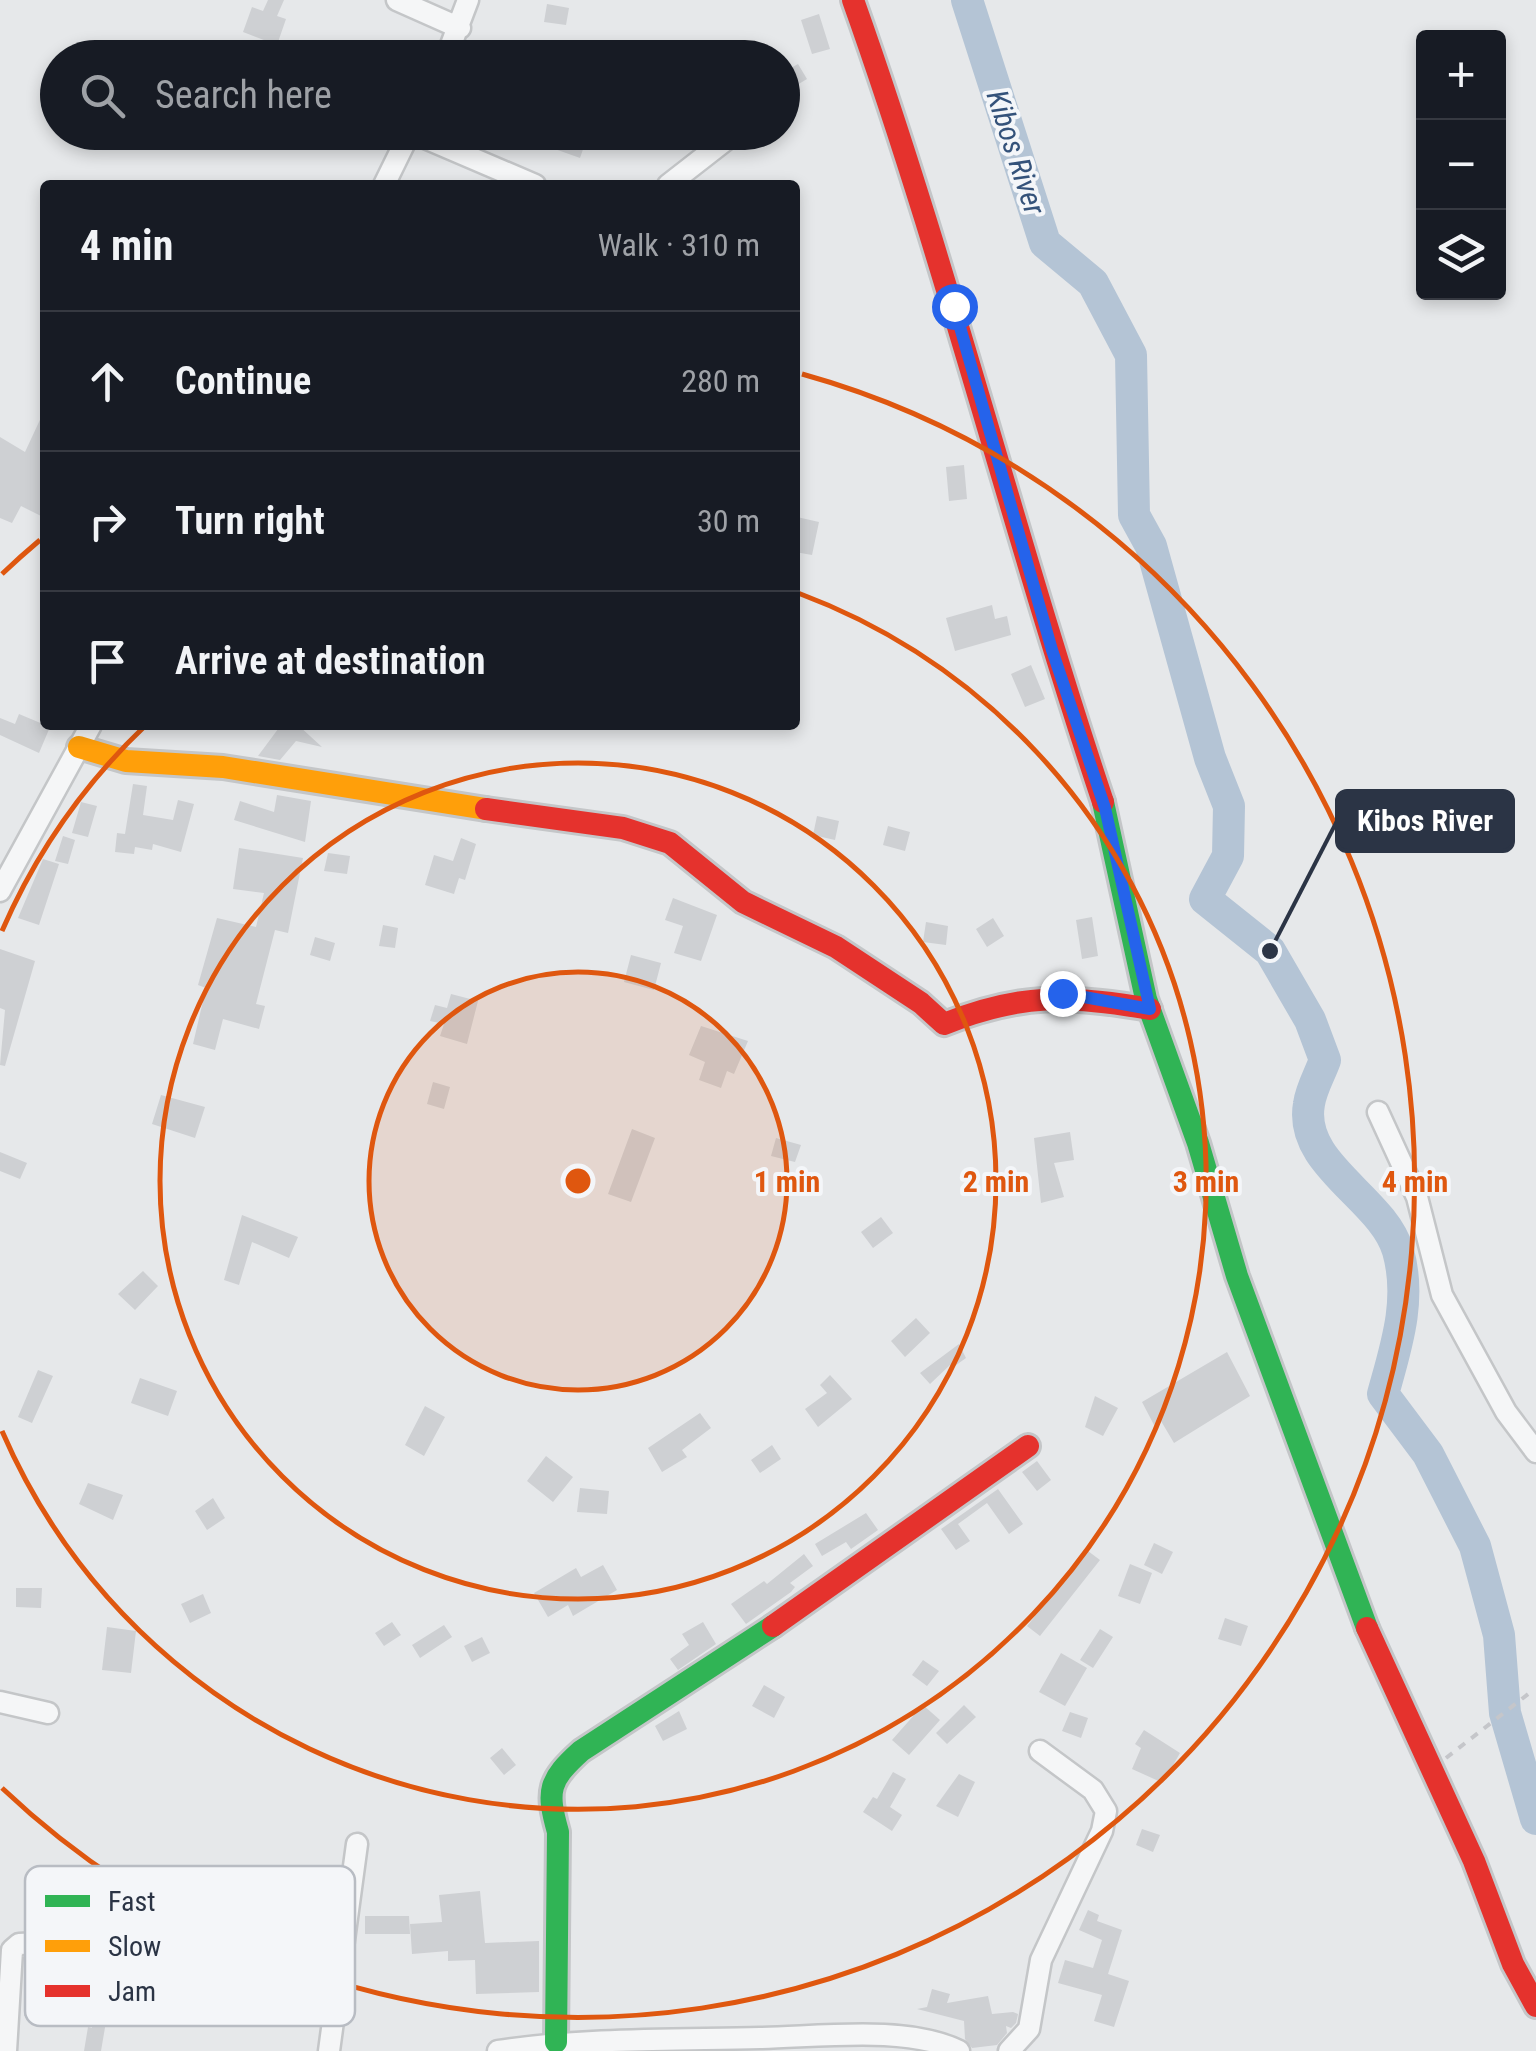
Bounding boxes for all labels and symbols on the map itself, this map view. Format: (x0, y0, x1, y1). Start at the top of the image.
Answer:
water label: Kibos River (980, 85, 1053, 220)
route start (932, 284, 978, 330)
callout: Kibos River (1337, 791, 1513, 851)
text: Kibos River (1357, 803, 1493, 838)
route end (1040, 971, 1086, 1017)
centre of rings (560, 1163, 596, 1199)
text: 1 min (754, 1164, 820, 1199)
text: 2 min (963, 1164, 1029, 1199)
text: 3 min (1173, 1164, 1239, 1199)
text: 4 min (1382, 1164, 1448, 1199)
legend (25, 1866, 355, 2026)
text: Fast (108, 1885, 155, 1918)
text: Slow (108, 1930, 161, 1963)
text: Jam (108, 1975, 156, 2008)

